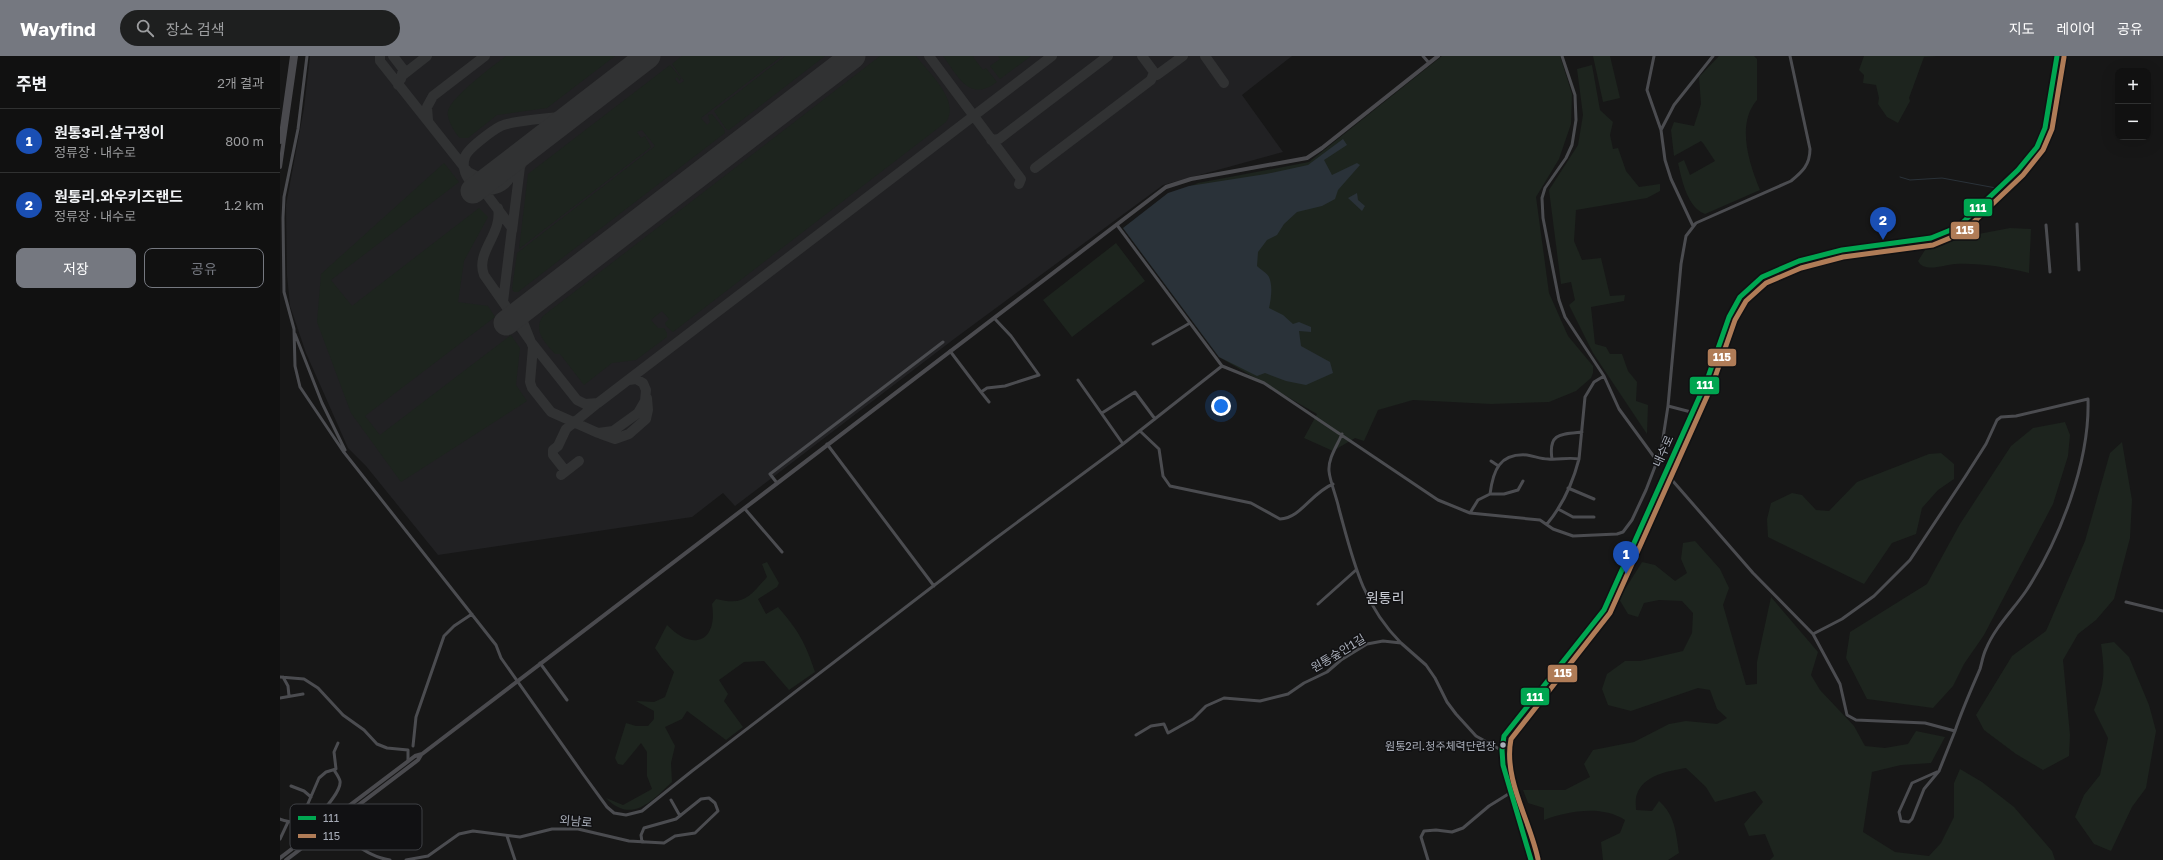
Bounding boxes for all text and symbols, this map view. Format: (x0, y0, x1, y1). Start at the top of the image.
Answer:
search box (120, 10, 400, 46)
text: Wayfind (20, 17, 96, 40)
icon: search (134, 17, 156, 39)
text: 장소 검색 (166, 20, 225, 38)
text: 지도 (2009, 20, 2035, 37)
text: 레이어 (2057, 20, 2095, 37)
text: 공유 (2117, 20, 2143, 37)
map controls (2115, 68, 2151, 140)
button: + (2115, 68, 2151, 104)
text: 주변 (16, 73, 47, 94)
text: 2개 결과 (217, 75, 264, 91)
button: − (2115, 104, 2151, 140)
text: 원통3리.살구정이 (54, 123, 165, 141)
text: 1 (26, 133, 32, 149)
text: 800 m (225, 133, 264, 149)
text: 정류장 · 내수로 (54, 144, 136, 160)
text: 원통리.와우키즈랜드 (54, 187, 183, 205)
text: 2 (25, 197, 33, 213)
text: 1.2 km (224, 197, 264, 213)
line badge: 111 (1963, 198, 1993, 217)
text: 111 (1970, 201, 1987, 214)
pin: 2 (1870, 207, 1896, 240)
text: 정류장 · 내수로 (54, 208, 136, 224)
line badge: 115 (1950, 221, 1980, 240)
text: 115 (1956, 223, 1974, 236)
button: 저장 (16, 248, 136, 288)
button: 공유 (144, 248, 264, 288)
line badge: 115 (1707, 348, 1737, 367)
text: 115 (1713, 350, 1731, 363)
line badge: 111 (1689, 376, 1720, 395)
text: 111 (1697, 378, 1714, 391)
your location (1211, 396, 1231, 416)
street label: 내수로 (1649, 433, 1677, 469)
pin: 1 (1613, 541, 1639, 574)
district label: 원통리 (1366, 589, 1404, 606)
street label: 원통숲안1길 (1308, 631, 1368, 675)
line badge: 115 (1547, 664, 1578, 683)
text: 115 (1554, 666, 1572, 679)
line badge: 111 (1520, 687, 1550, 706)
text: 111 (1527, 690, 1544, 703)
place label: 원통2리.청주체력단련장 (1385, 739, 1496, 752)
marker: 원통2리.청주체력단련장 (1498, 740, 1508, 750)
legend (290, 804, 422, 850)
text: 111 (323, 811, 339, 824)
street label: 외남로 (559, 812, 593, 830)
text: 115 (323, 829, 340, 842)

